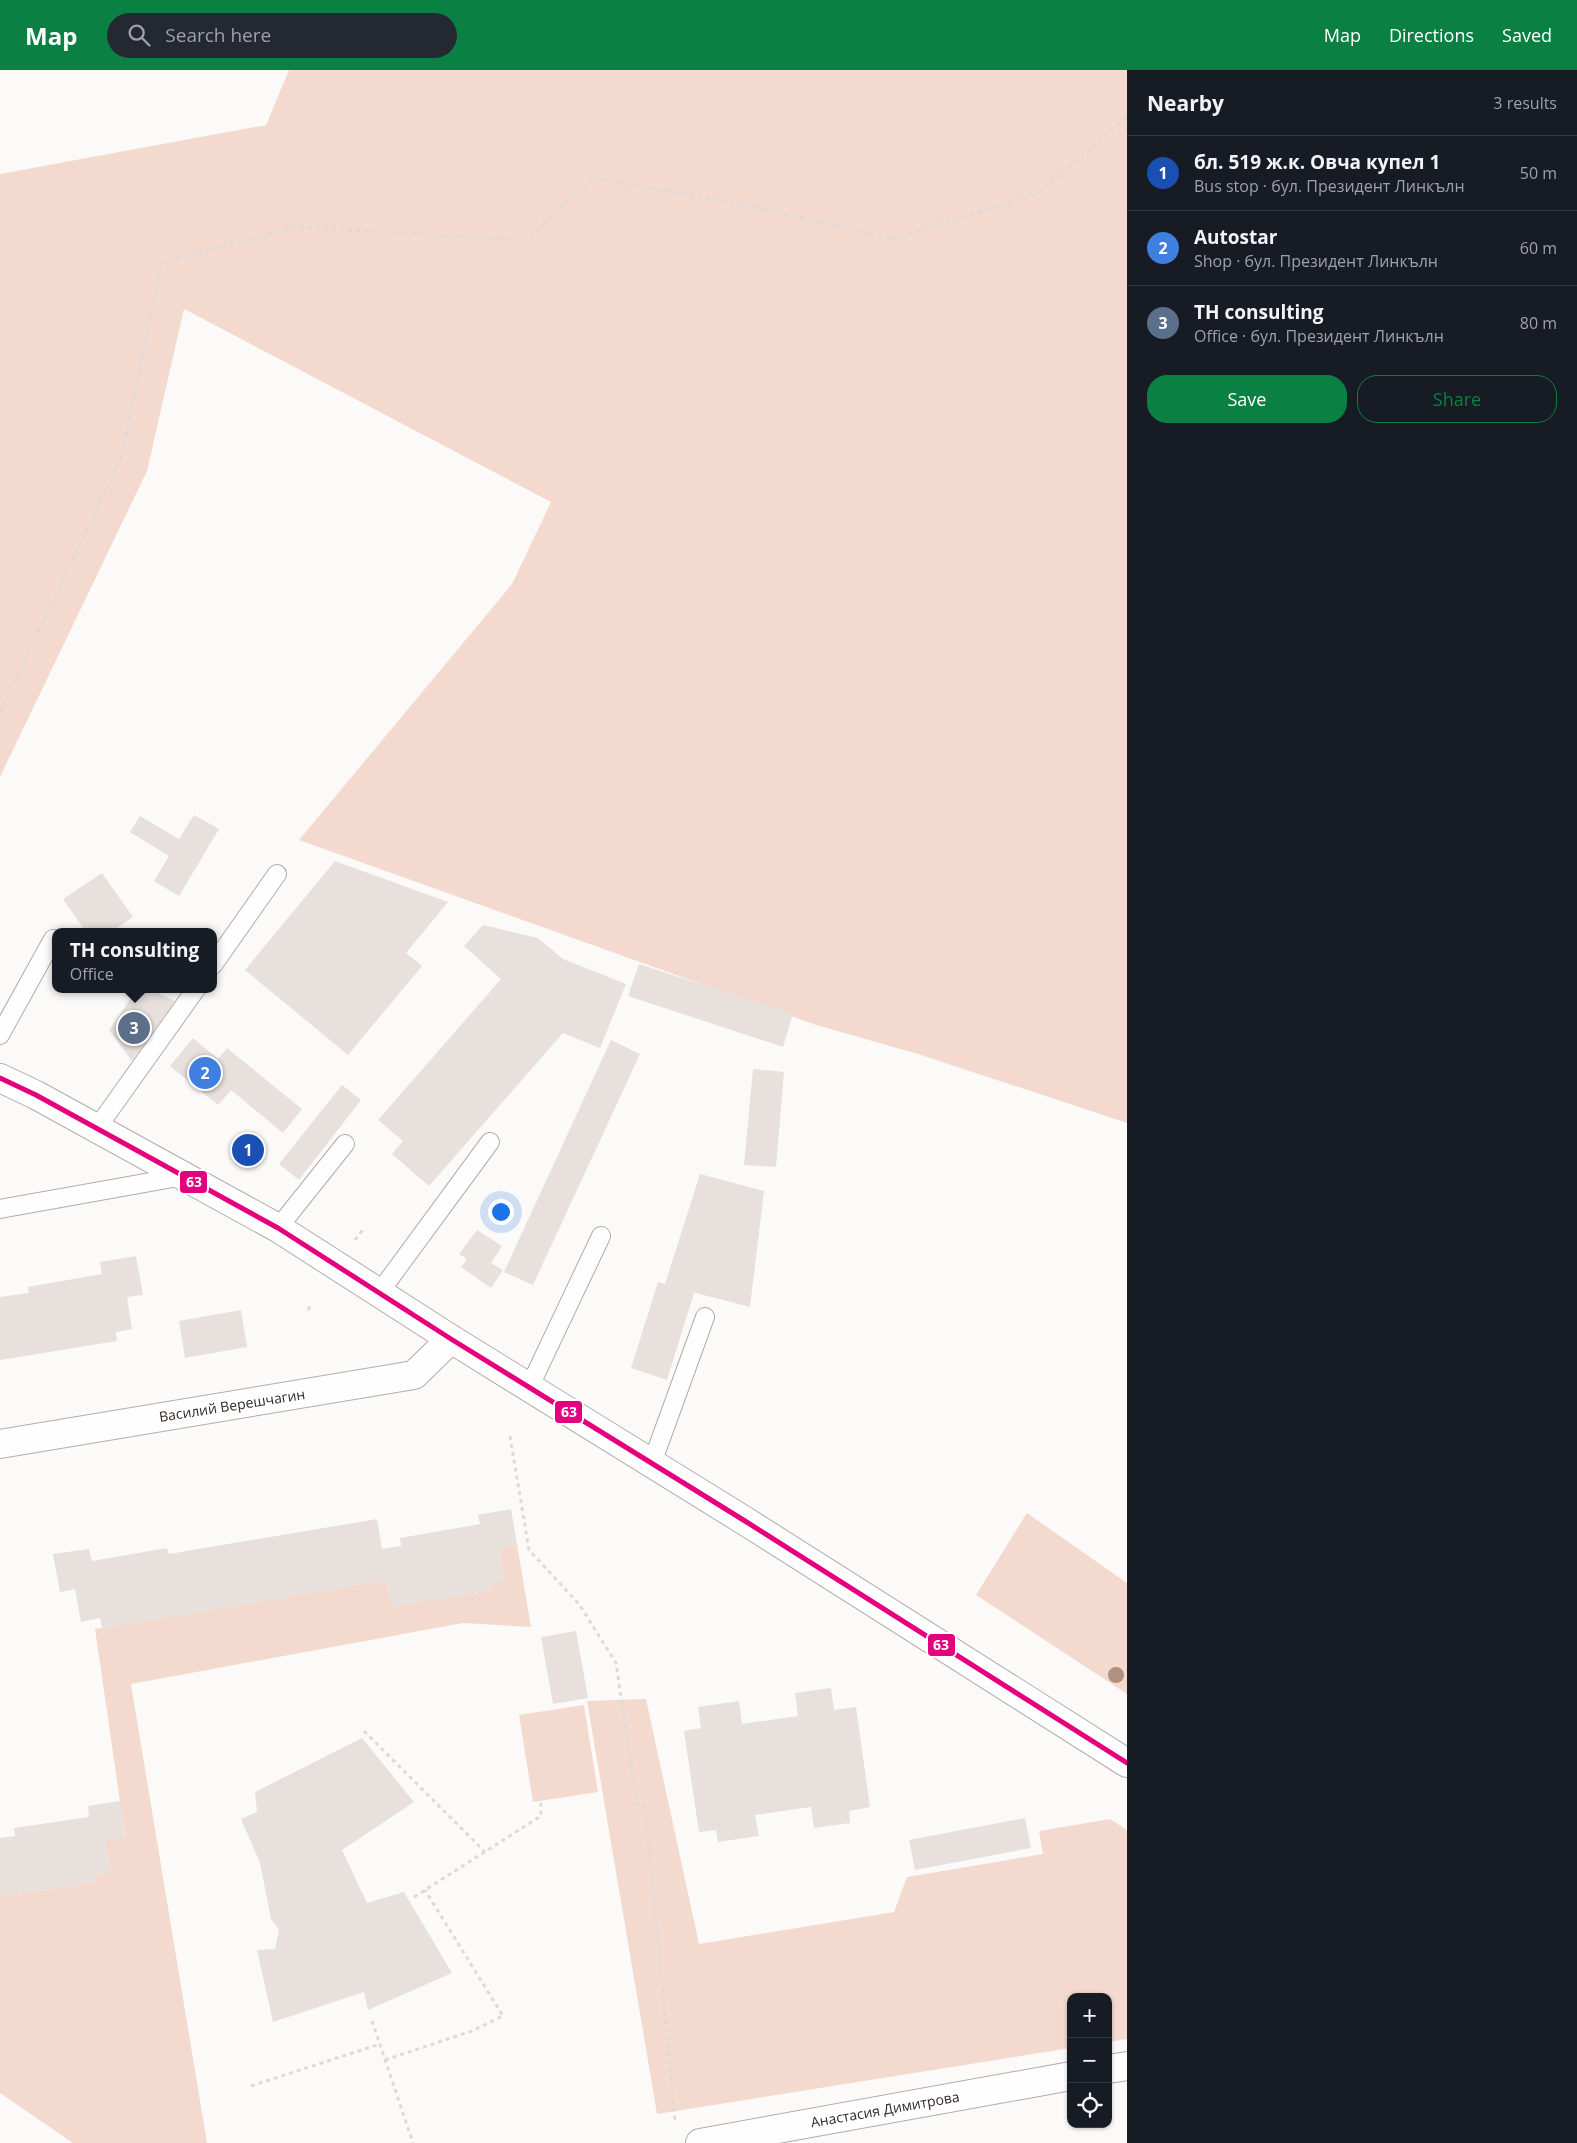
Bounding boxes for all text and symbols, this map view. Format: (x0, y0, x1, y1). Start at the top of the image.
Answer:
search box (107, 13, 457, 58)
text: Map (25, 19, 77, 52)
icon: search (125, 21, 153, 49)
text: Search here (165, 22, 271, 48)
text: Map (1324, 23, 1361, 47)
text: Directions (1389, 23, 1474, 47)
text: Saved (1502, 23, 1552, 47)
text: Nearby (1147, 89, 1224, 117)
text: 3 results (1493, 92, 1557, 114)
text: бл. 519 ж.к. Овча купел 1 (1194, 149, 1440, 175)
text: 1 (1158, 162, 1168, 184)
text: 50 m (1520, 162, 1557, 184)
text: Bus stop · бул. Президент Линкълн (1194, 175, 1465, 197)
text: Autostar (1194, 224, 1277, 250)
text: 2 (1158, 237, 1168, 259)
text: 60 m (1520, 237, 1557, 259)
text: Shop · бул. Президент Линкълн (1194, 250, 1438, 272)
text: TH consulting (1194, 299, 1324, 325)
text: 3 (1158, 312, 1168, 334)
text: 80 m (1520, 312, 1557, 334)
text: Office · бул. Президент Линкълн (1194, 325, 1444, 347)
button: Save (1147, 375, 1347, 423)
button: Share (1357, 375, 1557, 423)
popup (52, 928, 217, 993)
text: TH consulting (70, 937, 199, 963)
text: Office (70, 963, 114, 985)
pin: 3 (118, 1009, 150, 1047)
pin: 2 (189, 1054, 221, 1092)
pin: 1 (232, 1131, 264, 1169)
line badge: 63 (179, 1170, 208, 1194)
text: 63 (186, 1172, 202, 1191)
your location (488, 1199, 514, 1225)
street label: Василий Верешчагин (158, 1384, 306, 1426)
line badge: 63 (554, 1400, 583, 1424)
text: 63 (561, 1402, 577, 1421)
line badge: 63 (927, 1633, 956, 1657)
text: 63 (933, 1635, 949, 1654)
map controls (1067, 1993, 1112, 2128)
button: + (1067, 1993, 1112, 2038)
button: − (1067, 2038, 1112, 2083)
button: locate (1067, 2083, 1112, 2128)
street label: Анастасия Димитрова (809, 2087, 961, 2131)

